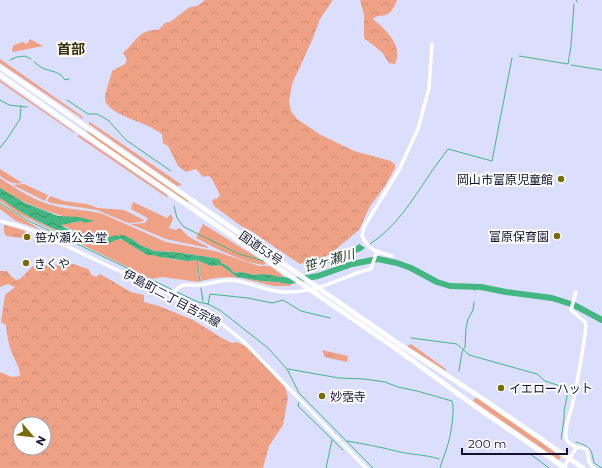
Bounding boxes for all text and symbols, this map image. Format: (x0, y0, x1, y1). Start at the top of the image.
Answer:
district label: 首部 (57, 40, 85, 58)
place label: 岡山市富原児童館 (457, 172, 553, 187)
marker: 岡山市富原児童館 (556, 174, 566, 184)
street label: 国道53号 (236, 228, 286, 268)
place label: 富原保育園 (489, 229, 549, 244)
place label: 笹が瀬公会堂 (35, 230, 107, 245)
marker: 富原保育園 (552, 231, 562, 241)
marker: 笹が瀬公会堂 (22, 232, 32, 242)
water label: 笹ヶ瀬川 (302, 245, 358, 274)
place label: きくや (34, 256, 70, 271)
marker: きくや (21, 258, 31, 268)
street label: 伊島町二丁目吉宗線 (121, 266, 223, 330)
place label: イエローハット (509, 381, 593, 396)
marker: イエローハット (496, 383, 506, 393)
place label: 妙霑寺 (330, 389, 366, 404)
marker: 妙霑寺 (317, 391, 327, 401)
north arrow (12, 416, 52, 456)
scale bar (462, 430, 567, 456)
text: N (33, 433, 49, 448)
text: 200 m (468, 436, 507, 451)

